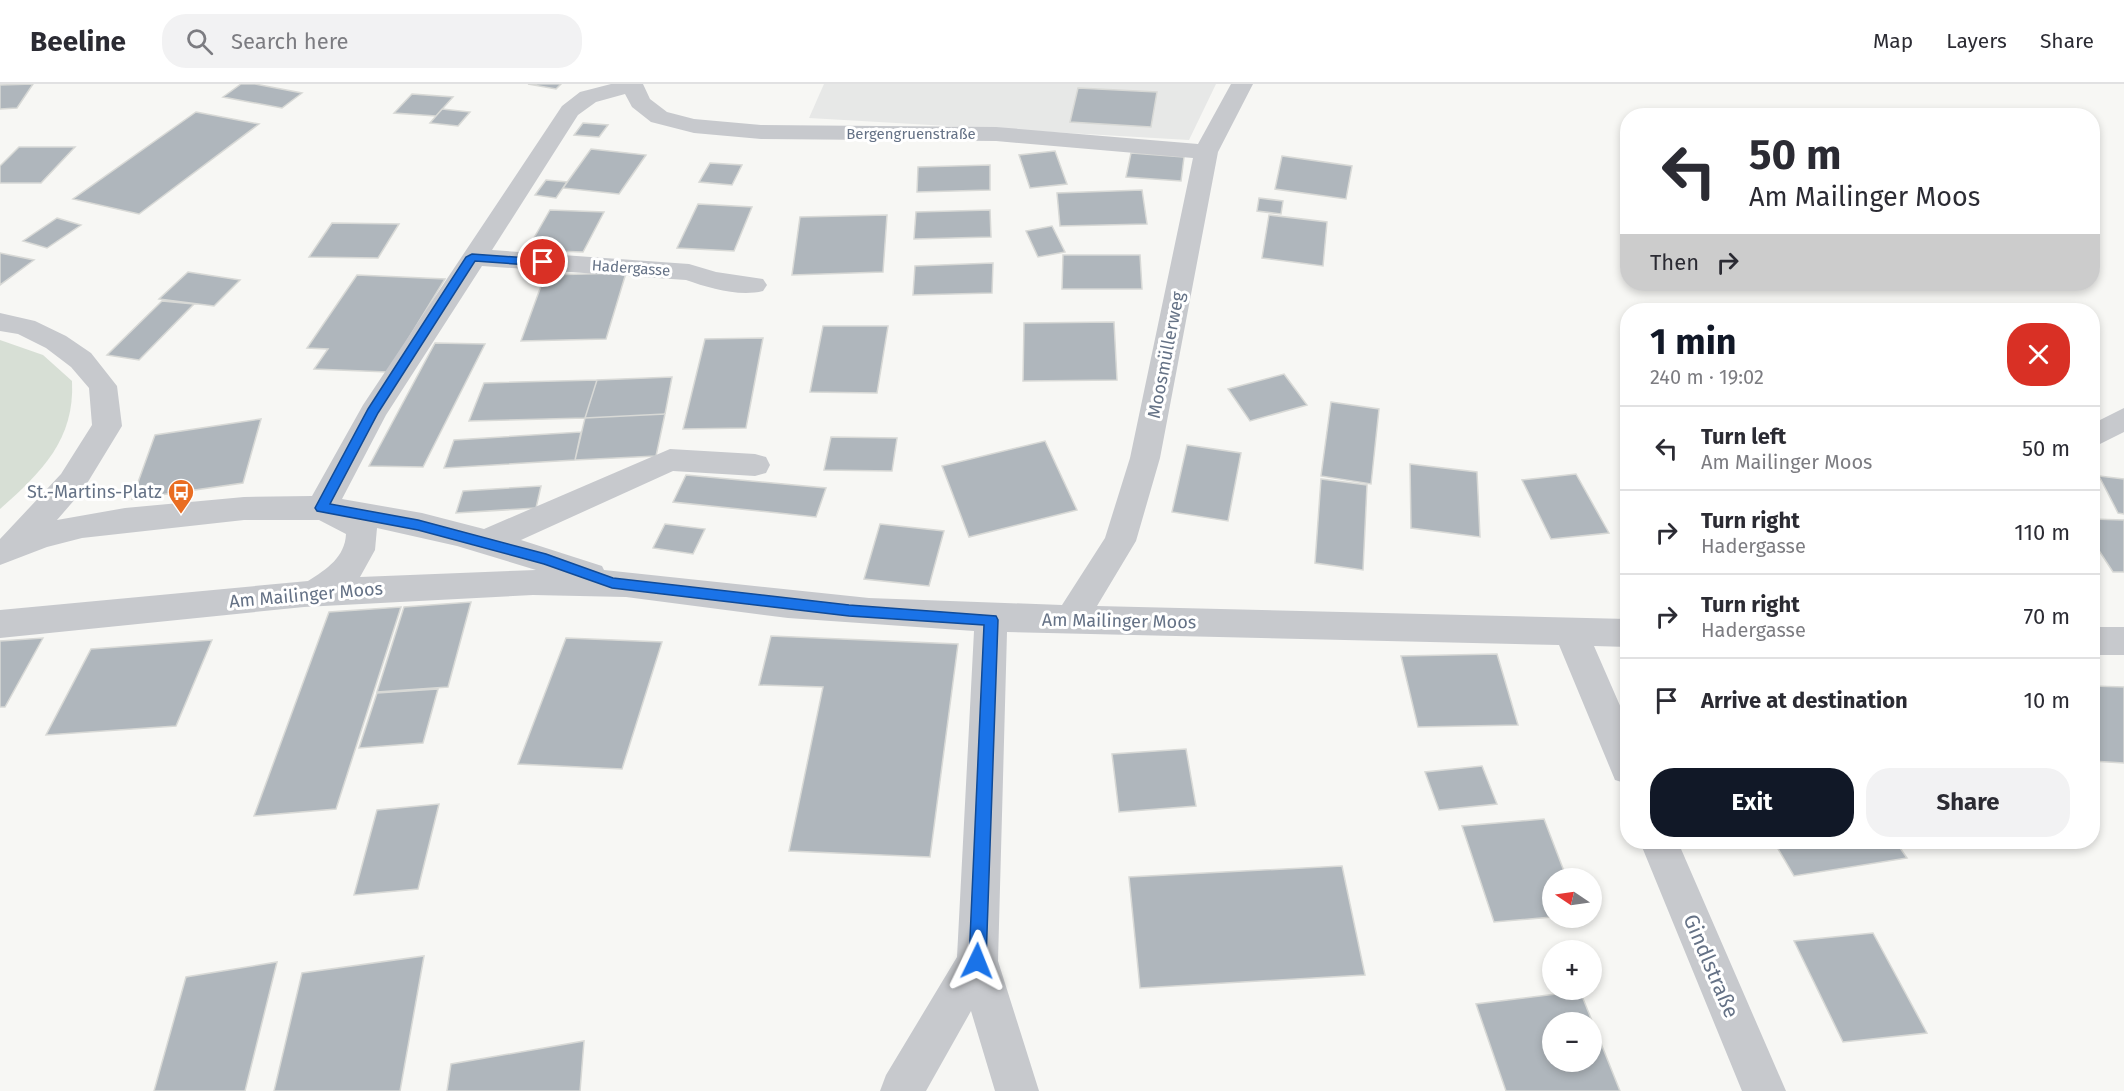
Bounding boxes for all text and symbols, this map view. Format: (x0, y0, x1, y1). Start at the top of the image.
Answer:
search box (162, 14, 582, 68)
text: Beeline (30, 25, 126, 58)
icon: search (183, 25, 216, 58)
text: Search here (231, 28, 349, 55)
text: Map (1873, 28, 1913, 54)
text: Layers (1946, 28, 2007, 54)
text: Share (2040, 28, 2094, 54)
street label: Bergengruenstraße (846, 125, 976, 143)
text: 50 m (1749, 130, 1842, 180)
icon: left (1650, 132, 1728, 210)
text: Am Mailinger Moos (1749, 181, 1980, 213)
pin (517, 236, 568, 287)
icon: arrive (526, 245, 559, 278)
icon: right (1711, 246, 1744, 279)
text: Then (1650, 249, 1699, 276)
street label: Hadergasse (591, 256, 671, 280)
street label: Moosmüllerweg (1143, 289, 1189, 420)
text: 1 min (1650, 320, 1737, 364)
button: close (2007, 323, 2070, 386)
text: 240 m · 19:02 (1650, 365, 1764, 389)
text: Turn left (1701, 423, 1786, 450)
icon: left (1650, 432, 1683, 465)
text: 50 m (2022, 435, 2070, 462)
text: Am Mailinger Moos (1701, 450, 1872, 474)
bus stop icon: St.-Martins-Platz (166, 477, 196, 515)
place label: St.-Martins-Platz (27, 481, 162, 503)
text: Turn right (1701, 507, 1800, 534)
icon: right (1650, 516, 1683, 549)
text: 110 m (2014, 519, 2070, 546)
text: Hadergasse (1701, 534, 1806, 558)
street label: Am Mailinger Moos (228, 577, 384, 613)
text: Turn right (1701, 591, 1800, 618)
icon: right (1650, 600, 1683, 633)
text: 70 m (2024, 603, 2070, 630)
street label: Am Mailinger Moos (1042, 609, 1196, 633)
text: Hadergasse (1701, 618, 1806, 642)
icon: arrive (1650, 684, 1683, 717)
text: Arrive at destination (1701, 687, 1908, 714)
text: 10 m (2024, 687, 2070, 714)
button: Exit (1650, 768, 1854, 837)
button: Share (1866, 768, 2070, 837)
north arrow (1542, 868, 1602, 928)
map controls (1542, 868, 1602, 1072)
street label: Gindlstraße (1677, 910, 1745, 1022)
position arrow (945, 929, 1009, 993)
button: + (1542, 940, 1602, 1000)
button: − (1542, 1012, 1602, 1072)

